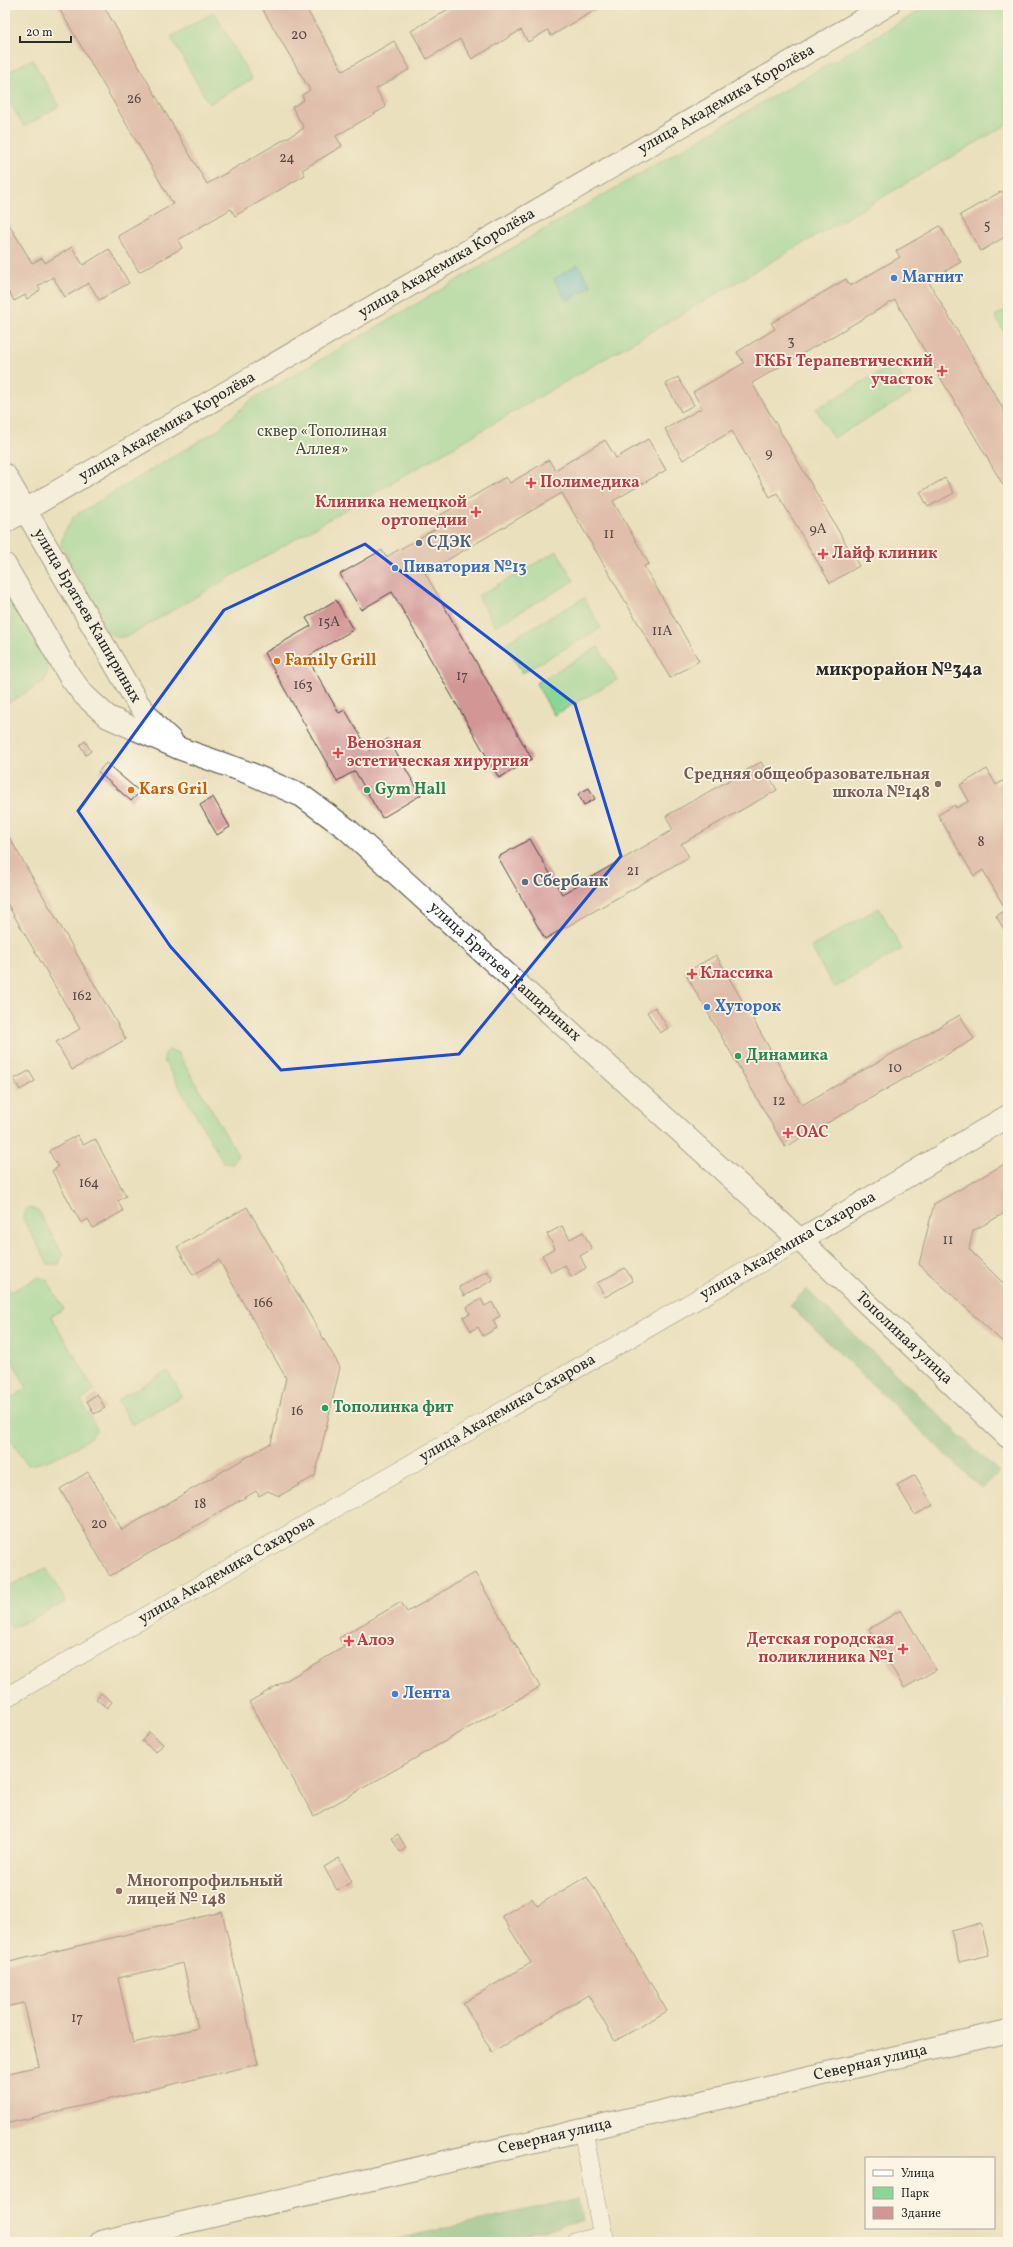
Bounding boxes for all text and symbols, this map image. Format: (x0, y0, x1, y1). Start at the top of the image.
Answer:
scale bar (20, 18, 71, 44)
text: 20 m (26, 25, 53, 41)
house number: 20 (291, 26, 307, 45)
street label: улица Академика Королёва (634, 39, 819, 160)
house number: 26 (127, 90, 141, 109)
house number: 24 (279, 149, 295, 168)
street label: улица Академика Королёва (354, 203, 539, 324)
house number: 5 (984, 216, 990, 235)
place label: Магнит (902, 267, 963, 289)
marker: Магнит (889, 273, 899, 283)
house number: 3 (787, 332, 795, 351)
place label: ГКБ1 Терапевтический участок (755, 351, 933, 391)
marker: ГКБ1 Терапевтический участок (936, 365, 948, 377)
street label: улица Академика Королёва (75, 367, 260, 487)
park label: сквер «Тополиная Аллея» (257, 421, 387, 461)
house number: 9 (765, 444, 773, 463)
place label: Полимедика (540, 472, 640, 494)
marker: Полимедика (525, 477, 537, 489)
place label: Клиника немецкой ортопедии (315, 492, 467, 532)
marker: Клиника немецкой ортопедии (470, 506, 482, 518)
house number: 9А (809, 520, 827, 539)
street label: улица Братьев Кашириных (27, 524, 146, 707)
house number: 11 (604, 525, 614, 544)
place label: СДЭК (427, 532, 471, 554)
marker: СДЭК (414, 538, 424, 548)
place label: Лайф клиник (832, 543, 938, 565)
marker: Лайф клиник (817, 548, 829, 560)
place label: Пиватория №13 (403, 557, 527, 579)
marker: Пиватория №13 (390, 563, 400, 573)
house number: 15А (318, 613, 340, 632)
house number: 11А (652, 622, 672, 641)
place label: Family Grill (285, 650, 377, 672)
marker: Family Grill (272, 656, 282, 666)
district label: микрорайон №34а (816, 658, 982, 683)
house number: 17 (456, 667, 468, 686)
house number: 163 (293, 676, 313, 695)
place label: Венозная эстетическая хирургия (347, 733, 529, 773)
marker: Венозная эстетическая хирургия (332, 747, 344, 759)
place label: Средняя общеобразовательная школа №148 (684, 764, 930, 804)
place label: Kars Gril (139, 779, 208, 801)
place label: Gym Hall (375, 779, 447, 801)
marker: Средняя общеобразовательная школа №148 (933, 779, 943, 789)
marker: Kars Gril (126, 785, 136, 795)
marker: Gym Hall (362, 785, 372, 795)
house number: 8 (977, 833, 985, 852)
house number: 21 (627, 862, 639, 881)
place label: Сбербанк (533, 871, 609, 893)
marker: Сбербанк (520, 877, 530, 887)
street label: улица Братьев Кашириных (423, 897, 586, 1047)
place label: Классика (700, 963, 774, 985)
marker: Классика (687, 969, 697, 979)
house number: 162 (72, 987, 92, 1006)
place label: Хуторок (715, 996, 781, 1018)
marker: Хуторок (702, 1002, 712, 1012)
place label: Динамика (746, 1045, 828, 1067)
marker: Динамика (733, 1051, 743, 1061)
house number: 10 (888, 1059, 902, 1078)
house number: 12 (773, 1092, 785, 1111)
place label: ОАС (796, 1122, 829, 1144)
marker: ОАС (783, 1128, 793, 1138)
house number: 164 (79, 1174, 99, 1193)
street label: улица Академика Сахарова (696, 1186, 880, 1306)
house number: 11 (943, 1231, 953, 1250)
street label: Тополиная улица (850, 1287, 957, 1390)
house number: 166 (253, 1294, 273, 1313)
street label: улица Академика Сахарова (415, 1349, 600, 1468)
place label: Тополинка фит (333, 1397, 454, 1419)
house number: 16 (291, 1402, 303, 1421)
marker: Тополинка фит (320, 1403, 330, 1413)
house number: 18 (194, 1495, 206, 1514)
street label: улица Академика Сахарова (134, 1511, 319, 1630)
house number: 20 (91, 1515, 107, 1534)
place label: Детская городская поликлиника №1 (746, 1629, 894, 1669)
place label: Алоэ (357, 1630, 394, 1652)
marker: Алоэ (344, 1636, 354, 1646)
marker: Детская городская поликлиника №1 (897, 1643, 909, 1655)
place label: Лента (403, 1683, 451, 1705)
marker: Лента (390, 1689, 400, 1699)
place label: Многопрофильный лицей № 148 (127, 1871, 283, 1911)
marker: Многопрофильный лицей № 148 (114, 1886, 124, 1896)
house number: 17 (71, 2009, 83, 2028)
street label: Северная улица (811, 2039, 930, 2087)
street label: Северная улица (496, 2113, 614, 2160)
legend (865, 2157, 995, 2229)
text: Улица (901, 2166, 934, 2182)
text: Парк (901, 2186, 929, 2202)
text: Здание (901, 2206, 941, 2222)

